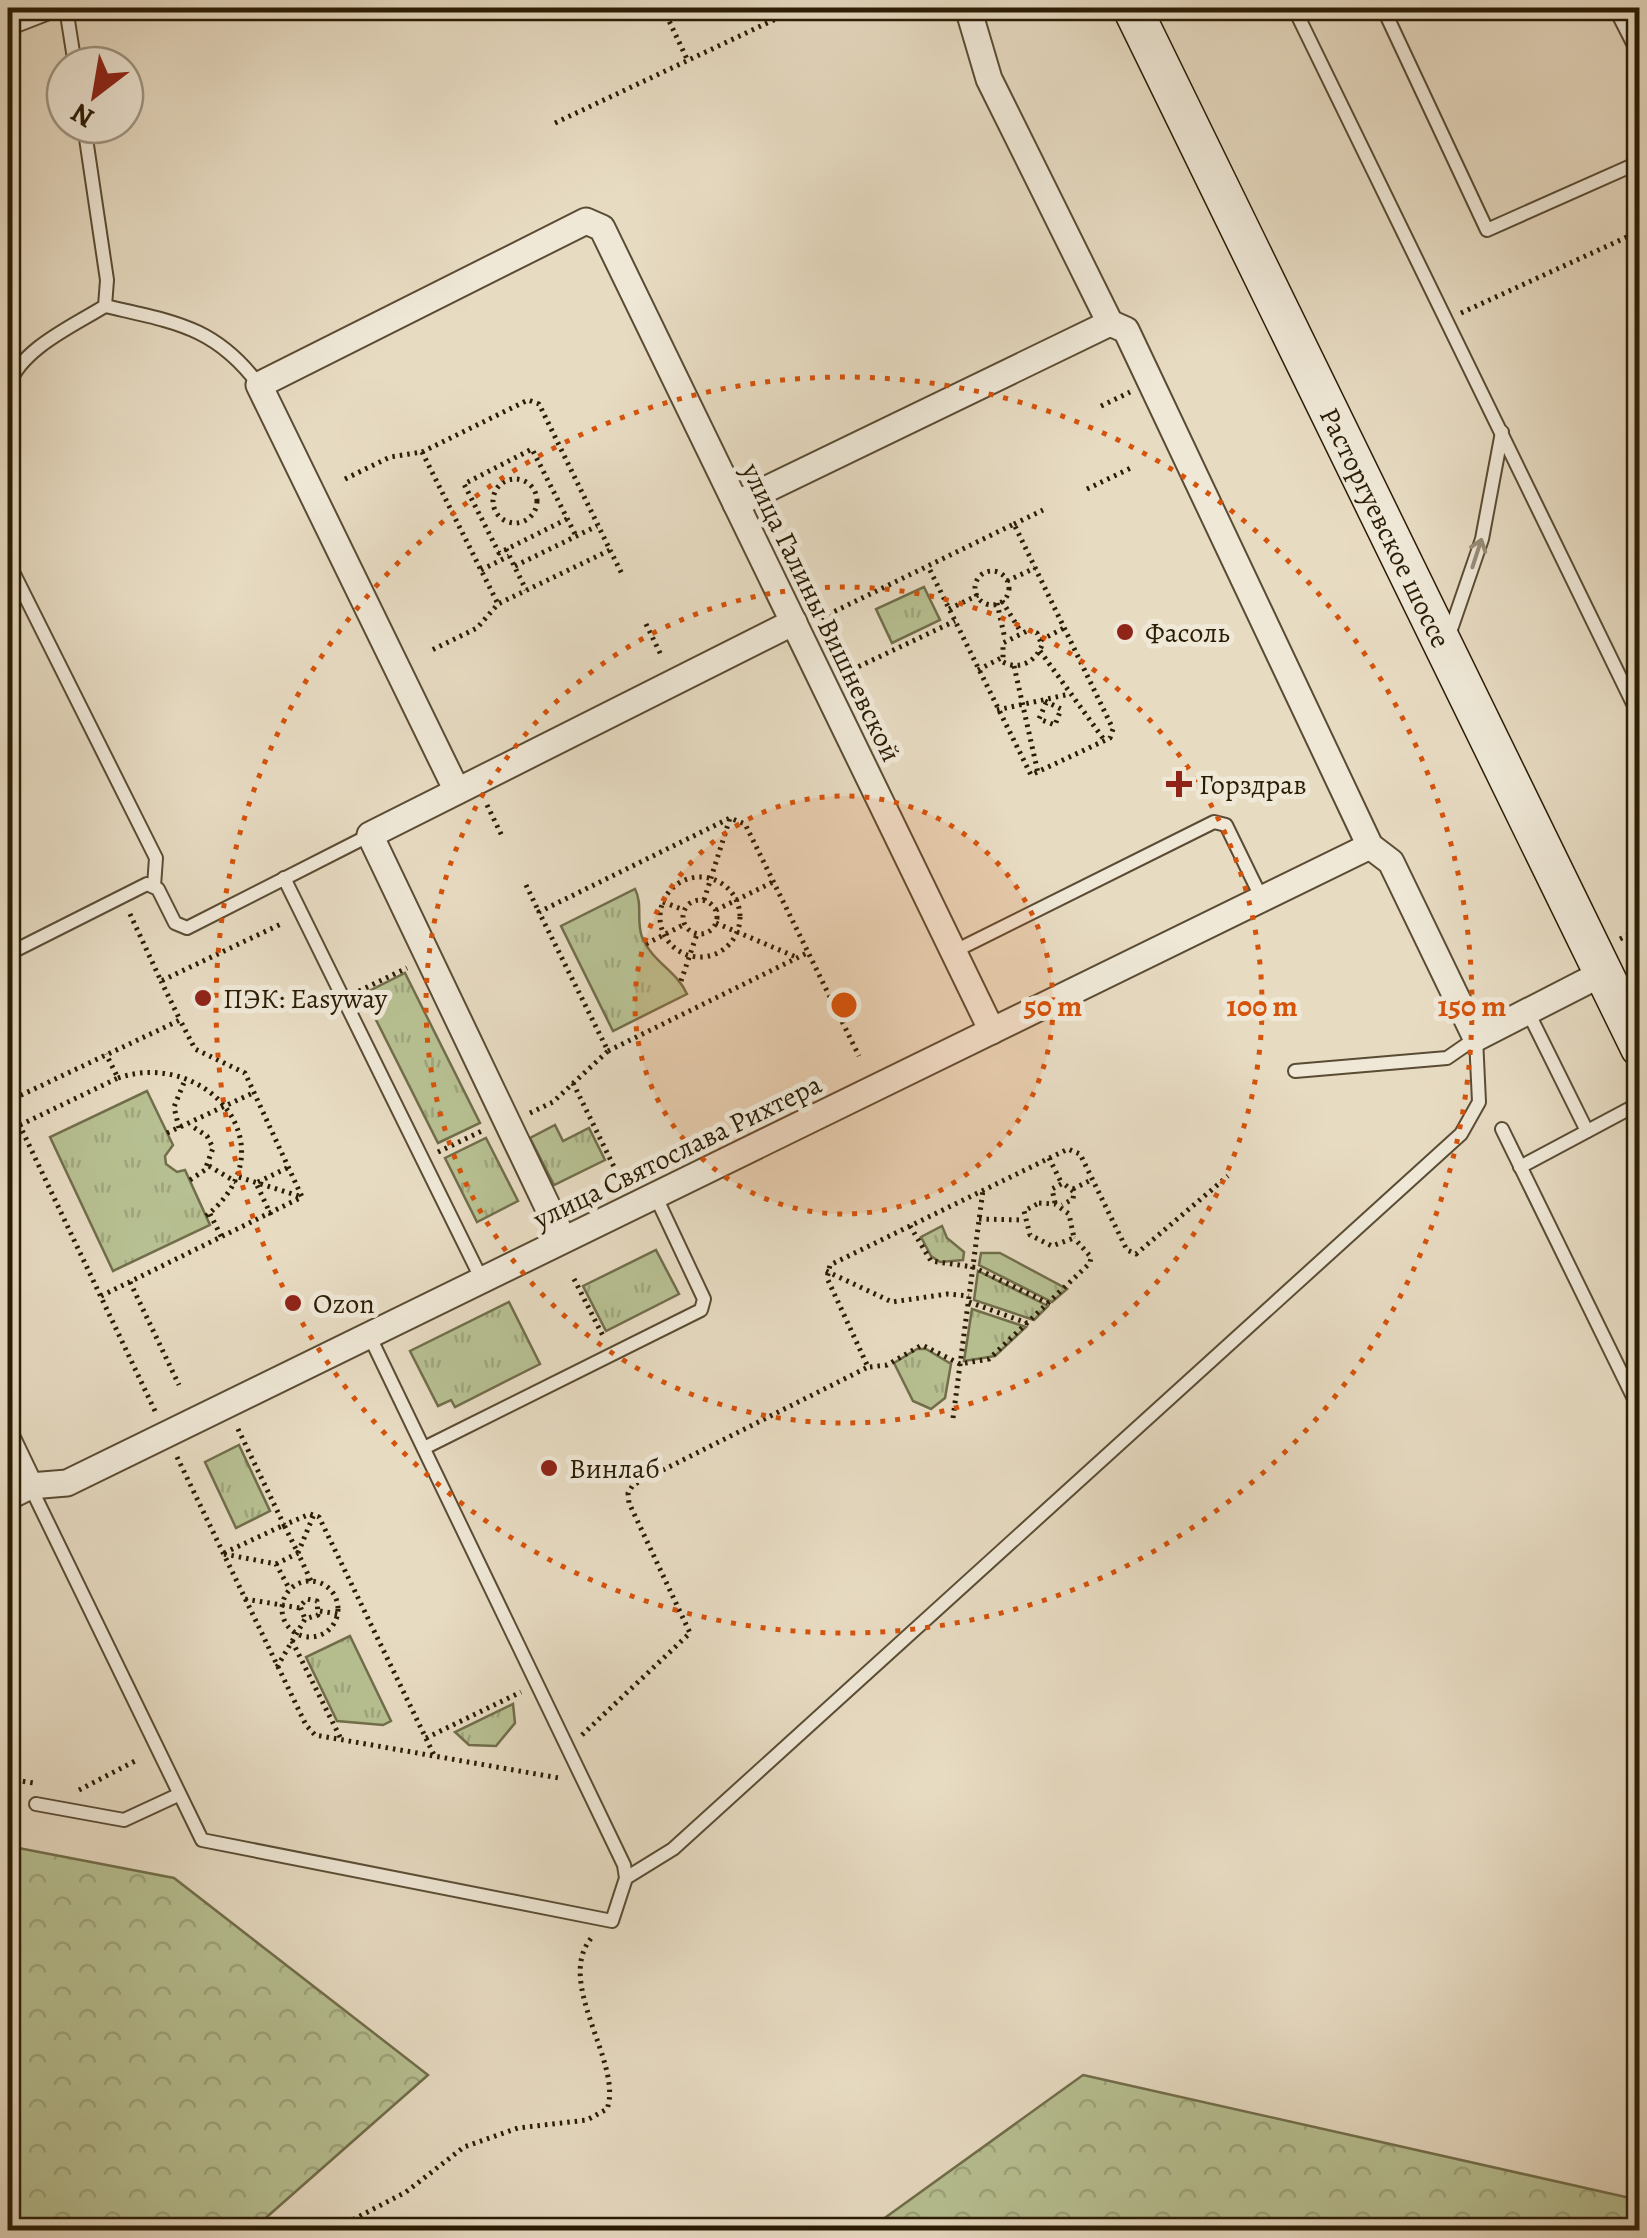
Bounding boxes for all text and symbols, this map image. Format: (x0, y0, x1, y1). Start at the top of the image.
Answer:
north arrow (45, 45, 145, 145)
text: N (64, 94, 101, 137)
street label: Расторгуевское шоссе (1310, 401, 1460, 654)
street label: улица Галины Вишневской (732, 456, 910, 768)
one-way arrow (1470, 537, 1488, 569)
place label: Фасоль (1145, 614, 1230, 652)
marker: Фасоль (1114, 621, 1136, 643)
place label: Горздрав (1199, 766, 1306, 804)
marker: Горздрав (1168, 773, 1190, 795)
place label: ПЭК: Easyway (223, 980, 388, 1018)
text: 50 m (1024, 986, 1082, 1026)
text: 100 m (1226, 986, 1298, 1026)
text: 150 m (1438, 986, 1507, 1026)
marker: ПЭК: Easyway (192, 987, 214, 1009)
centre of rings (826, 987, 862, 1023)
street label: улица Святослава Рихтера (526, 1065, 828, 1239)
place label: Ozon (313, 1285, 375, 1323)
marker: Ozon (282, 1292, 304, 1314)
place label: Винлаб (569, 1450, 660, 1488)
marker: Винлаб (538, 1457, 560, 1479)

